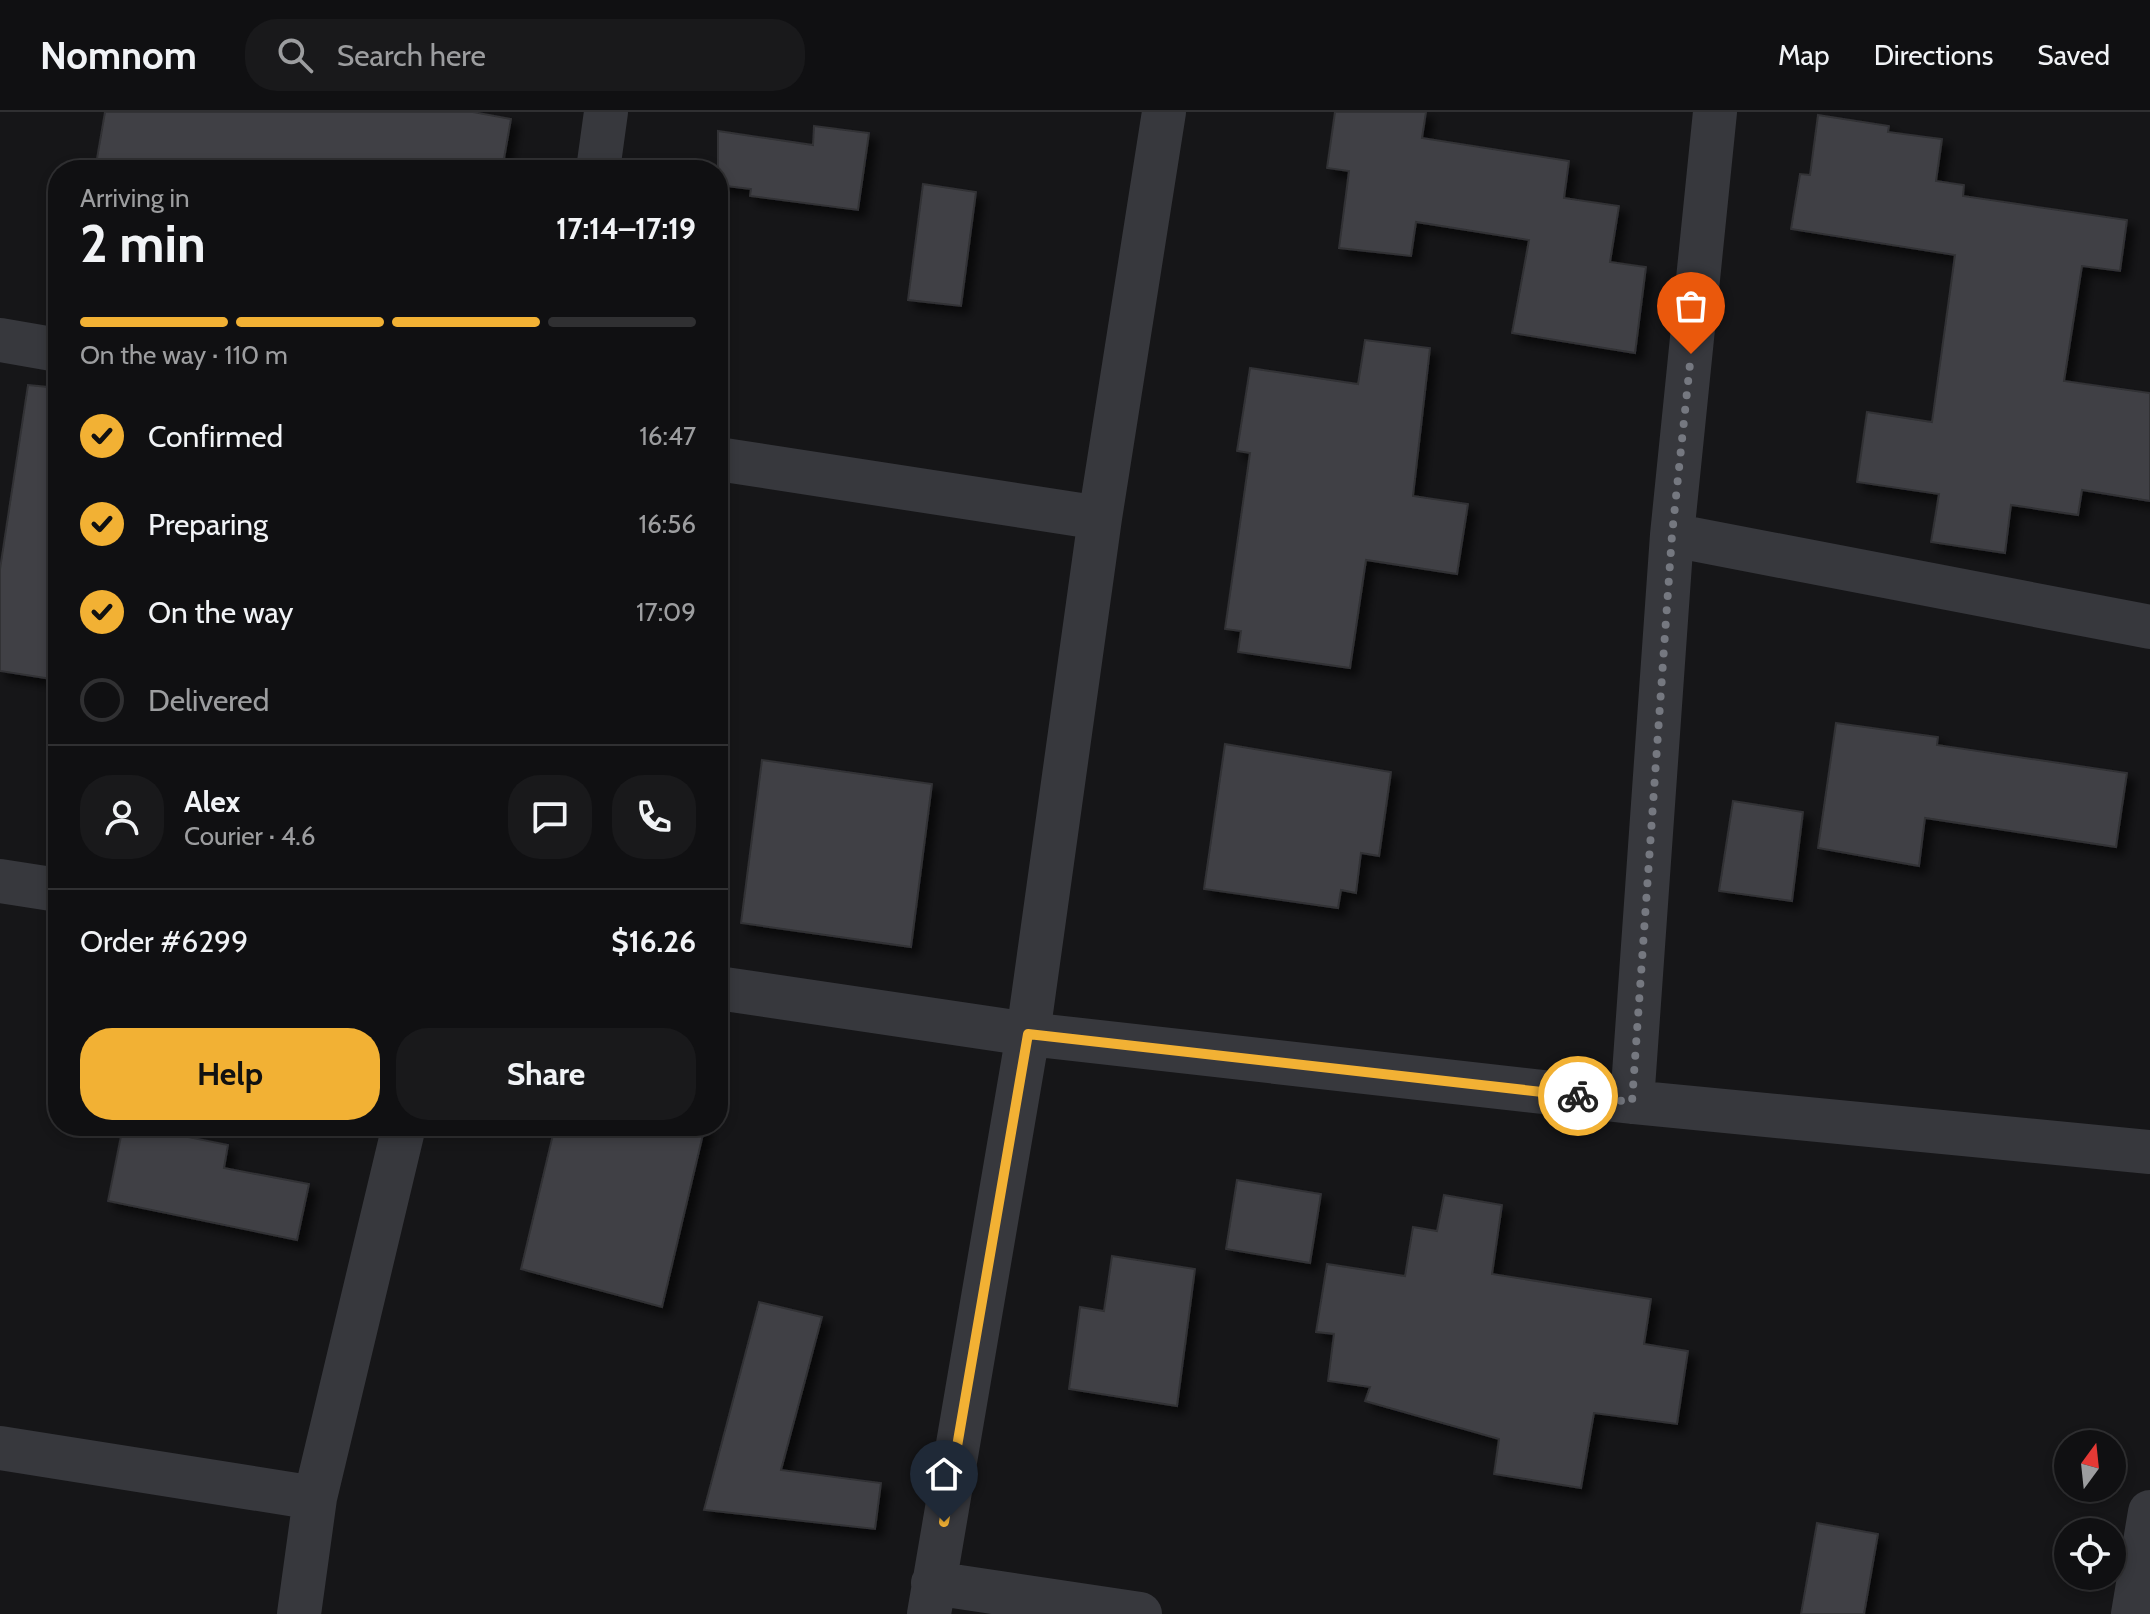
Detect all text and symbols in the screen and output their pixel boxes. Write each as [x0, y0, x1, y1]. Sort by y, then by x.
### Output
search box [245, 19, 805, 91]
text: Nomnom [40, 32, 197, 79]
icon: search [273, 33, 317, 77]
text: Search here [337, 37, 486, 74]
text: Map [1778, 38, 1830, 72]
text: Directions [1874, 38, 1993, 72]
text: Saved [2037, 38, 2110, 72]
text: Arriving in [80, 182, 190, 214]
text: 17:14–17:19 [556, 210, 696, 247]
text: 2 min [80, 212, 206, 275]
pin [1657, 272, 1725, 354]
icon: bag [1669, 284, 1713, 328]
text: On the way · 110 m [80, 339, 288, 371]
icon: check [80, 414, 124, 458]
text: Confirmed [148, 418, 283, 455]
text: 16:47 [639, 420, 696, 452]
icon: check [80, 502, 124, 546]
text: Preparing [148, 506, 268, 543]
text: 16:56 [639, 508, 696, 540]
icon: check [80, 590, 124, 634]
text: On the way [148, 594, 293, 631]
text: 17:09 [636, 596, 696, 628]
text: Delivered [148, 682, 269, 719]
button: person [80, 775, 164, 859]
button: chat [508, 775, 592, 859]
button: phone [612, 775, 696, 859]
text: Alex [184, 783, 240, 820]
text: Courier · 4.6 [184, 820, 316, 852]
text: Order #6299 [80, 923, 248, 960]
text: $16.26 [611, 923, 696, 960]
button: Help [80, 1028, 380, 1120]
button: Share [396, 1028, 696, 1120]
courier [1538, 1056, 1618, 1136]
icon: bike [1556, 1074, 1600, 1118]
north arrow [2054, 1430, 2126, 1502]
map controls [2054, 1430, 2126, 1590]
pin [910, 1440, 978, 1522]
icon: home [922, 1452, 966, 1496]
button: locate [2054, 1518, 2126, 1590]

